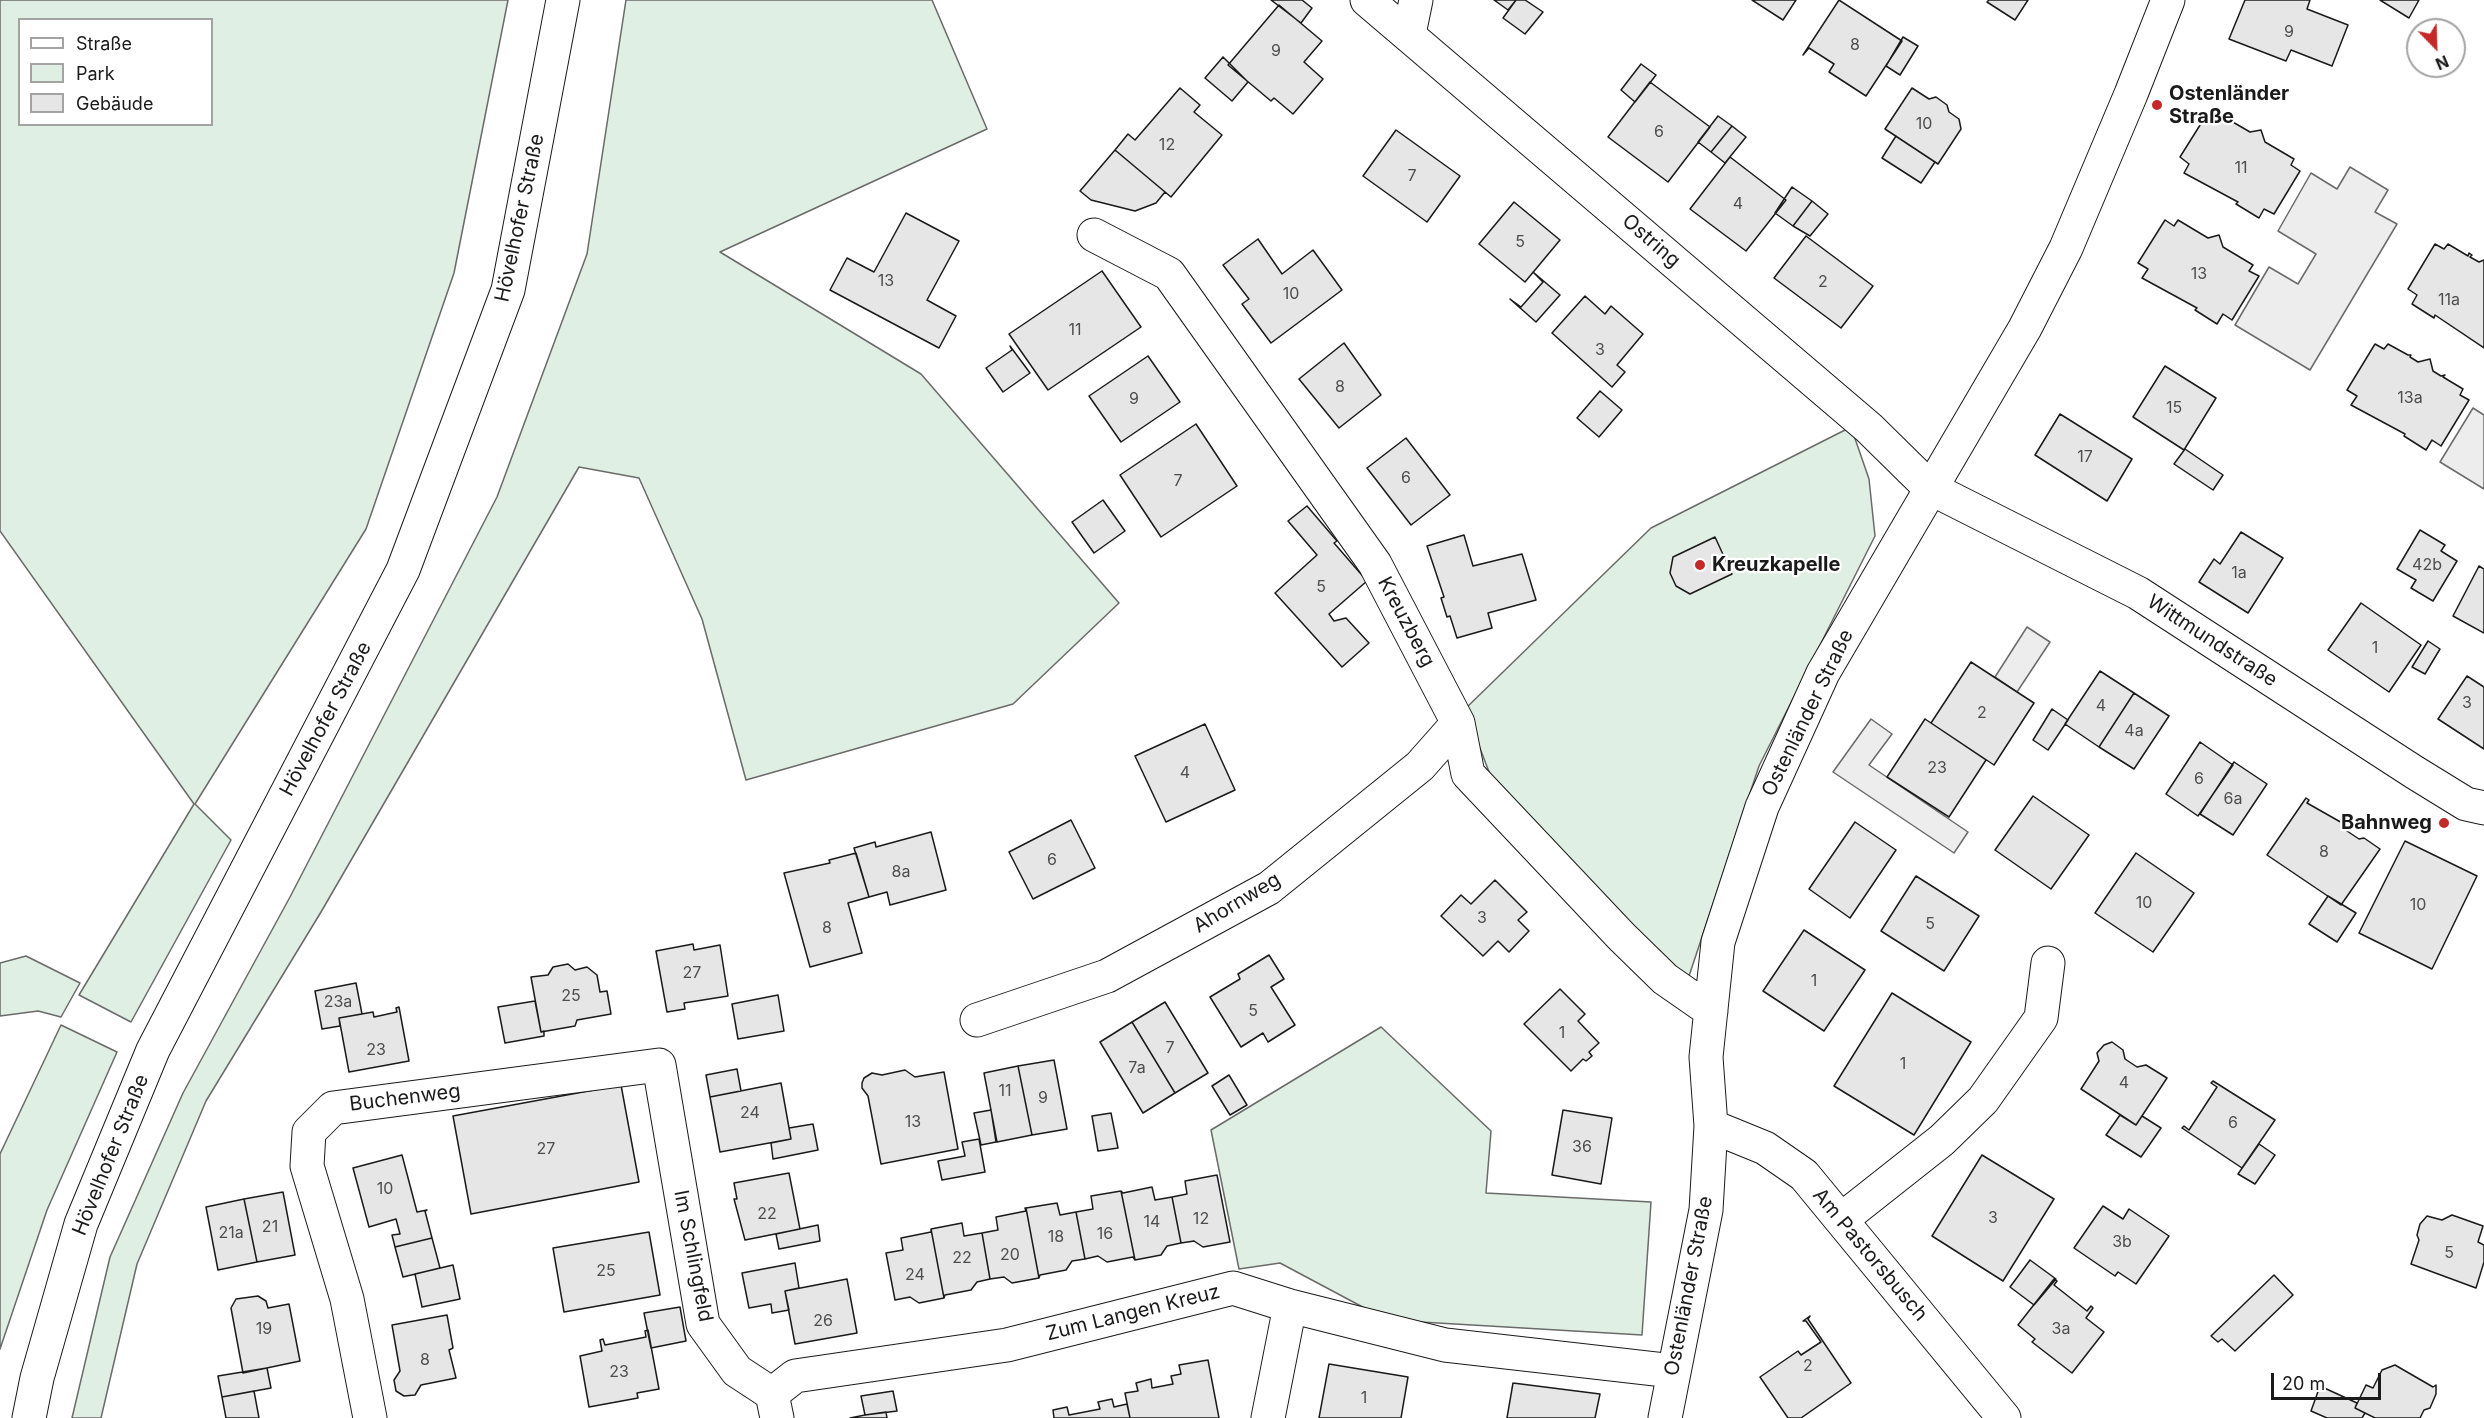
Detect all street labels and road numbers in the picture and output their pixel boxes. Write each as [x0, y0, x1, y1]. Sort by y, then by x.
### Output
street label: Hövelhofer Straße [490, 132, 550, 304]
street label: Ostring [1617, 209, 1685, 273]
street label: Kreuzberg [1372, 573, 1440, 671]
street label: Wittmundstraße [2142, 590, 2282, 692]
street label: Ostenländer Straße [1757, 626, 1859, 800]
street label: Hövelhofer Straße [275, 638, 377, 800]
street label: Ahornweg [1189, 868, 1285, 938]
street label: Hövelhofer Straße [68, 1071, 154, 1239]
street label: Buchenweg [348, 1079, 462, 1117]
street label: Am Pastorsbusch [1808, 1184, 1932, 1326]
street label: Im Schlingfeld [668, 1188, 718, 1324]
street label: Ostenländer Straße [1660, 1194, 1718, 1378]
street label: Zum Langen Kreuz [1044, 1280, 1222, 1346]

